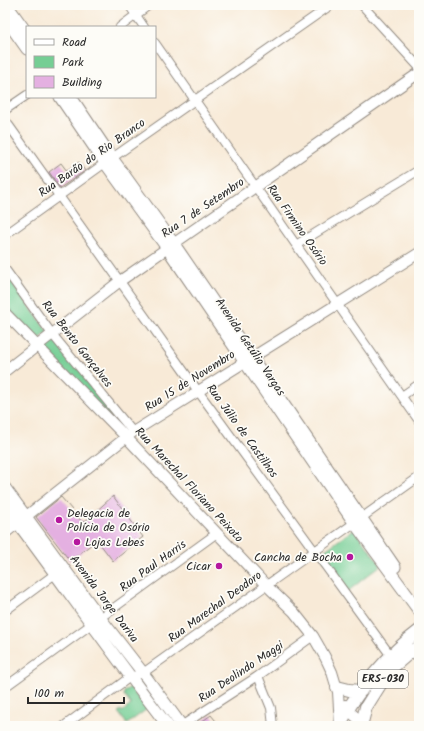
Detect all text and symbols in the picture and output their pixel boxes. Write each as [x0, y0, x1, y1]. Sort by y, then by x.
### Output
legend [26, 26, 156, 98]
text: Road [62, 33, 87, 52]
text: Park [62, 53, 84, 72]
text: Building [62, 73, 102, 92]
street label: Rua Barão do Rio Branco [34, 114, 150, 202]
street label: Rua 7 de Setembro [158, 173, 248, 243]
street label: Rua Firmino Osório [262, 180, 332, 270]
street label: Avenida Getúlio Vargas [210, 294, 290, 400]
street label: Rua Bento Gonçalves [37, 296, 117, 392]
street label: Rua 15 de Novembro [141, 345, 239, 417]
street label: Rua Júlio de Castilhos [201, 380, 283, 482]
street label: Rua Marechal Floriano Peixoto [130, 423, 248, 547]
place label: Delegacia de Polícia de Osório [67, 504, 150, 537]
marker: Delegacia de Polícia de Osório [54, 515, 64, 525]
place label: Lojas Lebes [85, 533, 144, 552]
street label: Rua Paul Harris [116, 535, 190, 597]
marker: Lojas Lebes [72, 537, 82, 547]
place label: Cancha de Bocha [254, 548, 342, 567]
street label: Avenida Jorge Dariva [65, 551, 143, 647]
marker: Cancha de Bocha [345, 552, 355, 562]
place label: Cicar [186, 557, 212, 576]
marker: Cicar [214, 561, 224, 571]
street label: Rua Marechal Deodoro [164, 566, 266, 648]
street label: Rua Deolindo Maggi [194, 636, 289, 708]
road number: ERS-030 [358, 670, 408, 688]
scale bar [28, 679, 124, 705]
text: 100 m [34, 684, 65, 703]

